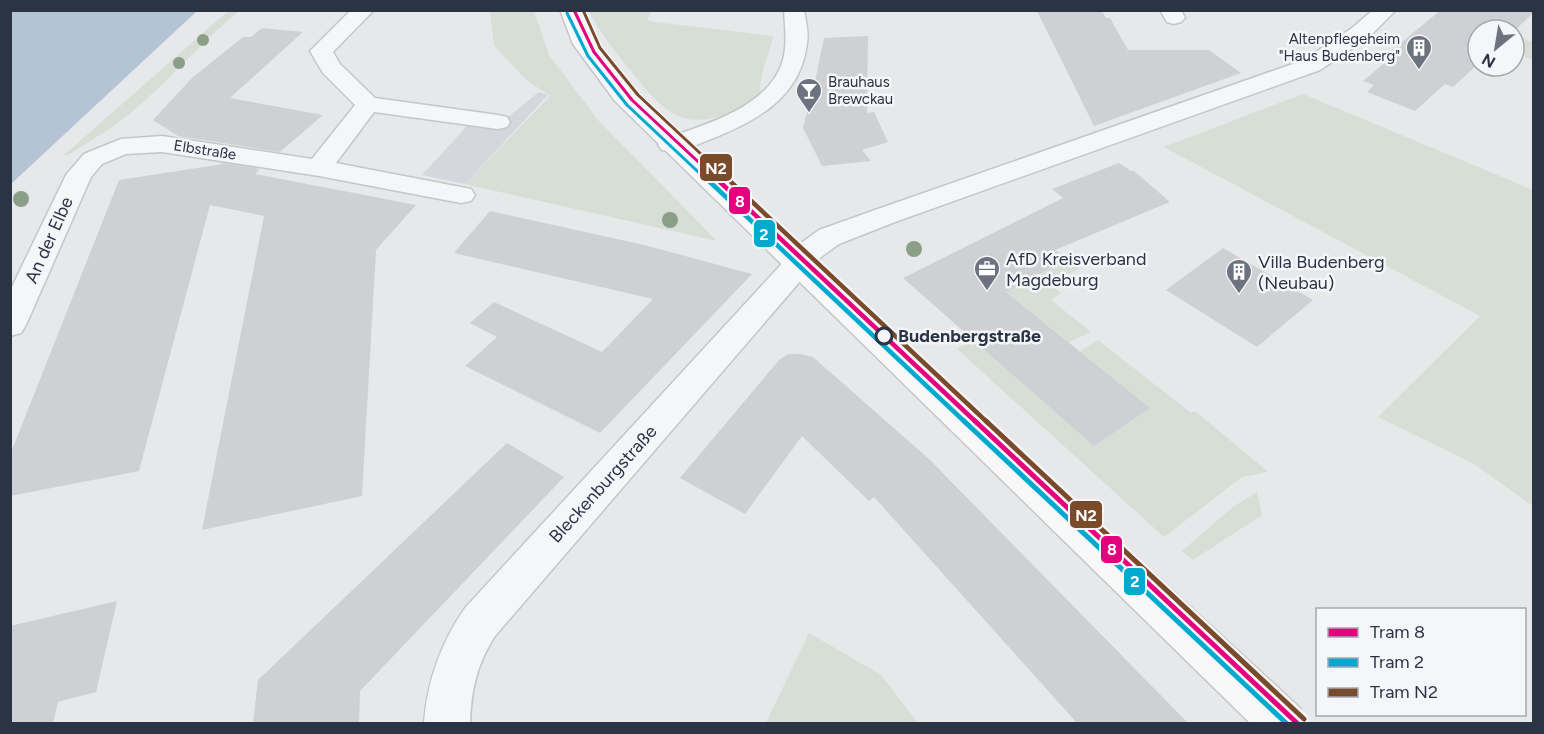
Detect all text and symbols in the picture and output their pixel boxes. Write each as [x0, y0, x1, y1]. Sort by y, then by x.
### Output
north arrow [1466, 18, 1526, 78]
place label: Altenpflegeheim "Haus Budenberg" [1279, 30, 1400, 65]
building icon: Altenpflegeheim "Haus Budenberg" [1404, 33, 1434, 71]
text: N [1479, 49, 1499, 72]
place label: Brauhaus Brewckau [828, 73, 893, 108]
bar icon: Brauhaus Brewckau [794, 76, 824, 114]
street label: Elbstraße [172, 136, 238, 164]
line badge: N2 [699, 153, 733, 182]
text: N2 [705, 159, 727, 178]
line badge: 8 [728, 186, 751, 215]
text: 8 [735, 192, 745, 211]
street label: An der Elbe [20, 193, 78, 287]
line badge: 2 [753, 219, 776, 248]
text: 2 [759, 225, 769, 244]
place label: AfD Kreisverband Magdeburg [1006, 248, 1146, 291]
place label: Villa Budenberg (Neubau) [1258, 251, 1385, 294]
office icon: AfD Kreisverband Magdeburg [972, 254, 1002, 292]
building icon: Villa Budenberg (Neubau) [1224, 257, 1254, 295]
place label: Budenbergstraße [898, 325, 1041, 347]
marker: Budenbergstraße [875, 327, 893, 345]
street label: Bleckenburgstraße [544, 421, 662, 547]
line badge: N2 [1069, 500, 1103, 529]
text: N2 [1075, 506, 1097, 525]
line badge: 8 [1100, 535, 1123, 564]
text: 8 [1107, 540, 1117, 559]
line badge: 2 [1123, 567, 1146, 596]
text: 2 [1130, 572, 1140, 591]
legend [1316, 608, 1526, 716]
text: Tram 8 [1370, 621, 1425, 643]
text: Tram 2 [1370, 651, 1424, 673]
text: Tram N2 [1370, 681, 1438, 703]

